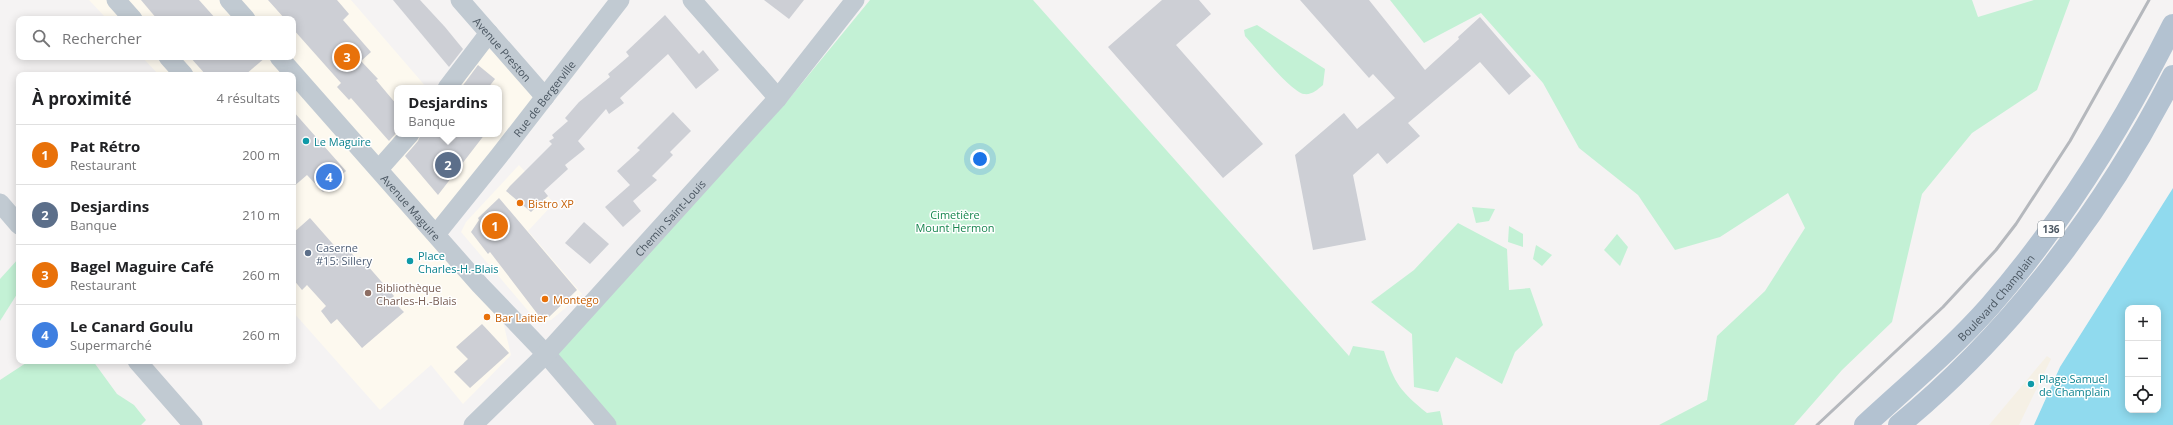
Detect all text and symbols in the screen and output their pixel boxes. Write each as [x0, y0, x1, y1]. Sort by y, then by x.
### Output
street label: Avenue Preston [470, 13, 535, 84]
search box [16, 16, 296, 60]
icon: search [30, 27, 52, 49]
text: Rechercher [62, 28, 142, 48]
pin: 3 [334, 42, 360, 72]
street label: Rue de Bergerville [509, 57, 578, 139]
popup [394, 85, 502, 137]
text: À proximité [32, 87, 131, 110]
text: 4 résultats [216, 89, 280, 107]
text: Desjardins [408, 92, 488, 112]
text: Banque [408, 112, 455, 130]
place label: Le Maguire [314, 134, 371, 149]
text: Pat Rétro [70, 136, 140, 156]
marker: Le Maguire [301, 136, 311, 146]
text: 1 [41, 146, 49, 164]
text: 200 m [242, 146, 280, 164]
your location [970, 149, 990, 169]
pin: 2 [435, 150, 461, 180]
text: Restaurant [70, 156, 137, 174]
pin: 4 [316, 162, 342, 192]
street label: Avenue Maguire [378, 171, 444, 243]
street label: Chemin Saint-Louis [631, 176, 708, 259]
text: Desjardins [70, 196, 149, 216]
place label: Bistro XP [528, 196, 574, 211]
marker: Bistro XP [515, 198, 525, 208]
text: 2 [41, 206, 49, 224]
text: 210 m [242, 206, 280, 224]
park label: Cimetière Mount Hermon [915, 207, 995, 235]
pin: 1 [482, 211, 508, 241]
text: Banque [70, 216, 117, 234]
road number: 136 [2038, 221, 2064, 237]
place label: Caserne #15: Sillery [316, 240, 372, 268]
marker: Caserne #15: Sillery [303, 248, 313, 258]
place label: Place Charles-H.-Blais [418, 248, 499, 276]
street label: Boulevard Champlain [1954, 251, 2037, 344]
text: Bagel Maguire Café [70, 256, 214, 276]
marker: Place Charles-H.-Blais [405, 256, 415, 266]
text: 3 [41, 266, 49, 284]
text: 260 m [242, 266, 280, 284]
text: Restaurant [70, 276, 137, 294]
place label: Bibliothèque Charles-H.-Blais [376, 280, 457, 308]
marker: Bibliothèque Charles-H.-Blais [363, 288, 373, 298]
place label: Montego [553, 292, 599, 307]
marker: Montego [540, 294, 550, 304]
map controls [2125, 305, 2161, 413]
button: + [2125, 305, 2161, 341]
place label: Bar Laitier [495, 310, 548, 325]
marker: Bar Laitier [482, 312, 492, 322]
text: Le Canard Goulu [70, 316, 193, 336]
text: 4 [41, 326, 49, 344]
text: 260 m [242, 326, 280, 344]
text: Supermarché [70, 336, 152, 354]
button: − [2125, 341, 2161, 377]
place label: Plage Samuel de Champlain [2039, 371, 2110, 399]
button: locate [2125, 377, 2161, 413]
marker: Plage Samuel de Champlain [2026, 379, 2036, 389]

